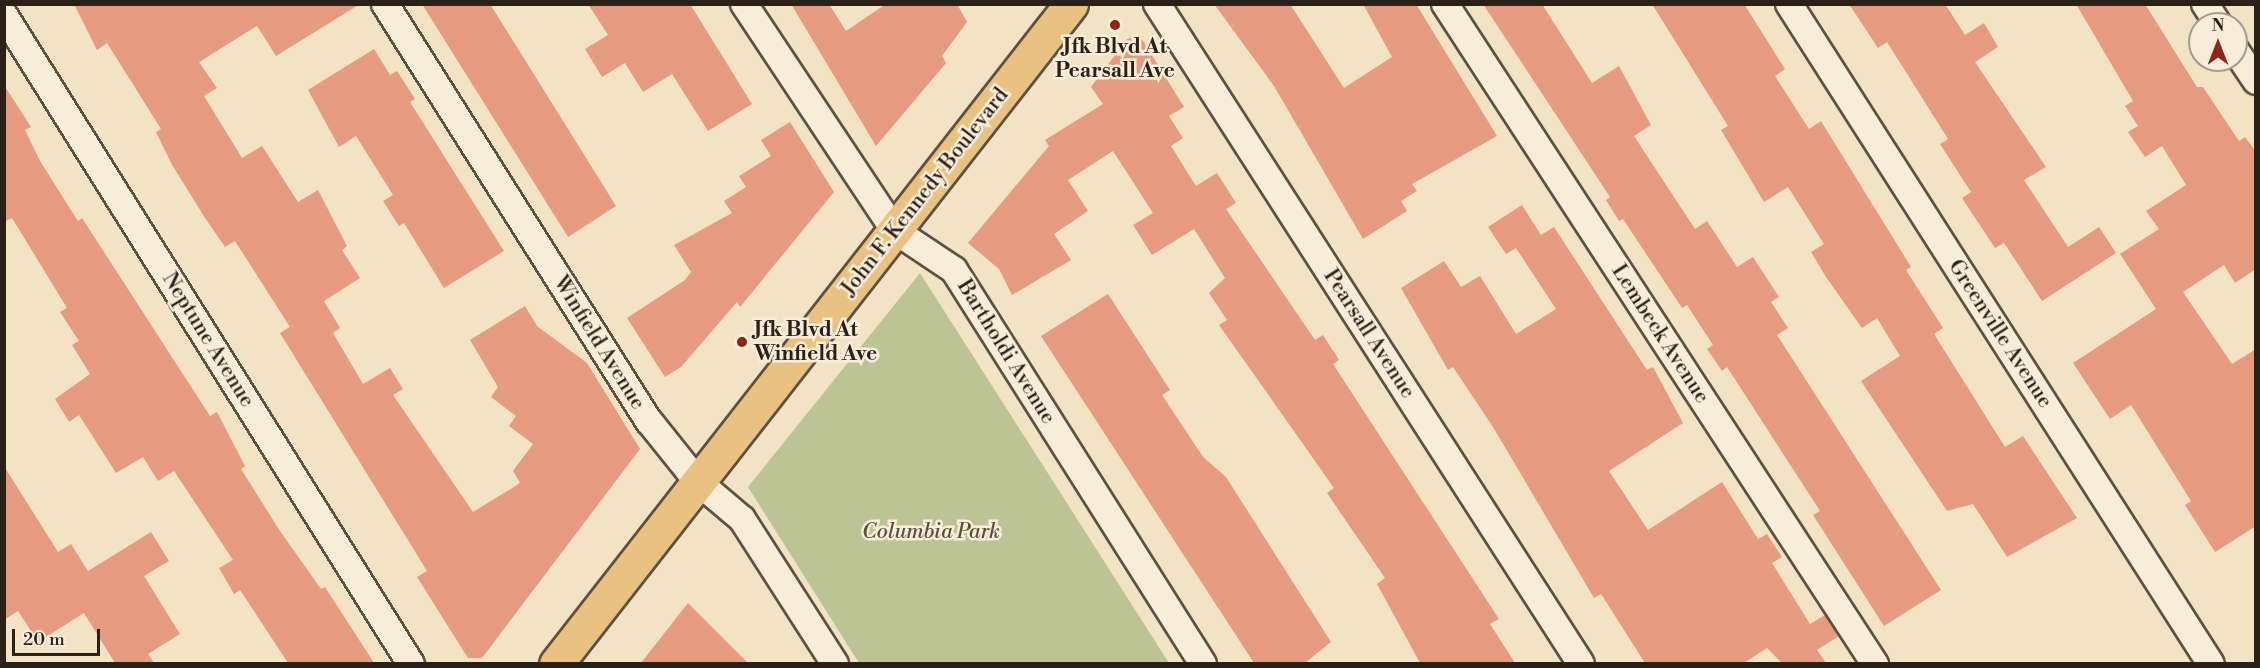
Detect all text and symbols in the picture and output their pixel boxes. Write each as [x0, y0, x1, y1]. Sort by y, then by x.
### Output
north arrow [2188, 12, 2248, 72]
text: N [2212, 16, 2224, 36]
marker: Jfk Blvd At Pearsall Ave [1108, 18, 1122, 32]
place label: Jfk Blvd At Pearsall Ave [1055, 34, 1175, 84]
street label: John F. Kennedy Boulevard [836, 83, 1014, 301]
street label: Greenville Avenue [1943, 255, 2057, 413]
street label: Lembeck Avenue [1606, 260, 1714, 408]
street label: Pearsall Avenue [1318, 265, 1420, 403]
street label: Neptune Avenue [156, 268, 260, 412]
street label: Winfield Avenue [548, 271, 650, 415]
street label: Bartholdi Avenue [951, 275, 1061, 429]
place label: Jfk Blvd At Winfield Ave [754, 317, 877, 367]
marker: Jfk Blvd At Winfield Ave [735, 335, 749, 349]
park label: Columbia Park [862, 519, 1000, 545]
scale bar [15, 617, 104, 655]
text: 20 m [23, 628, 65, 651]

